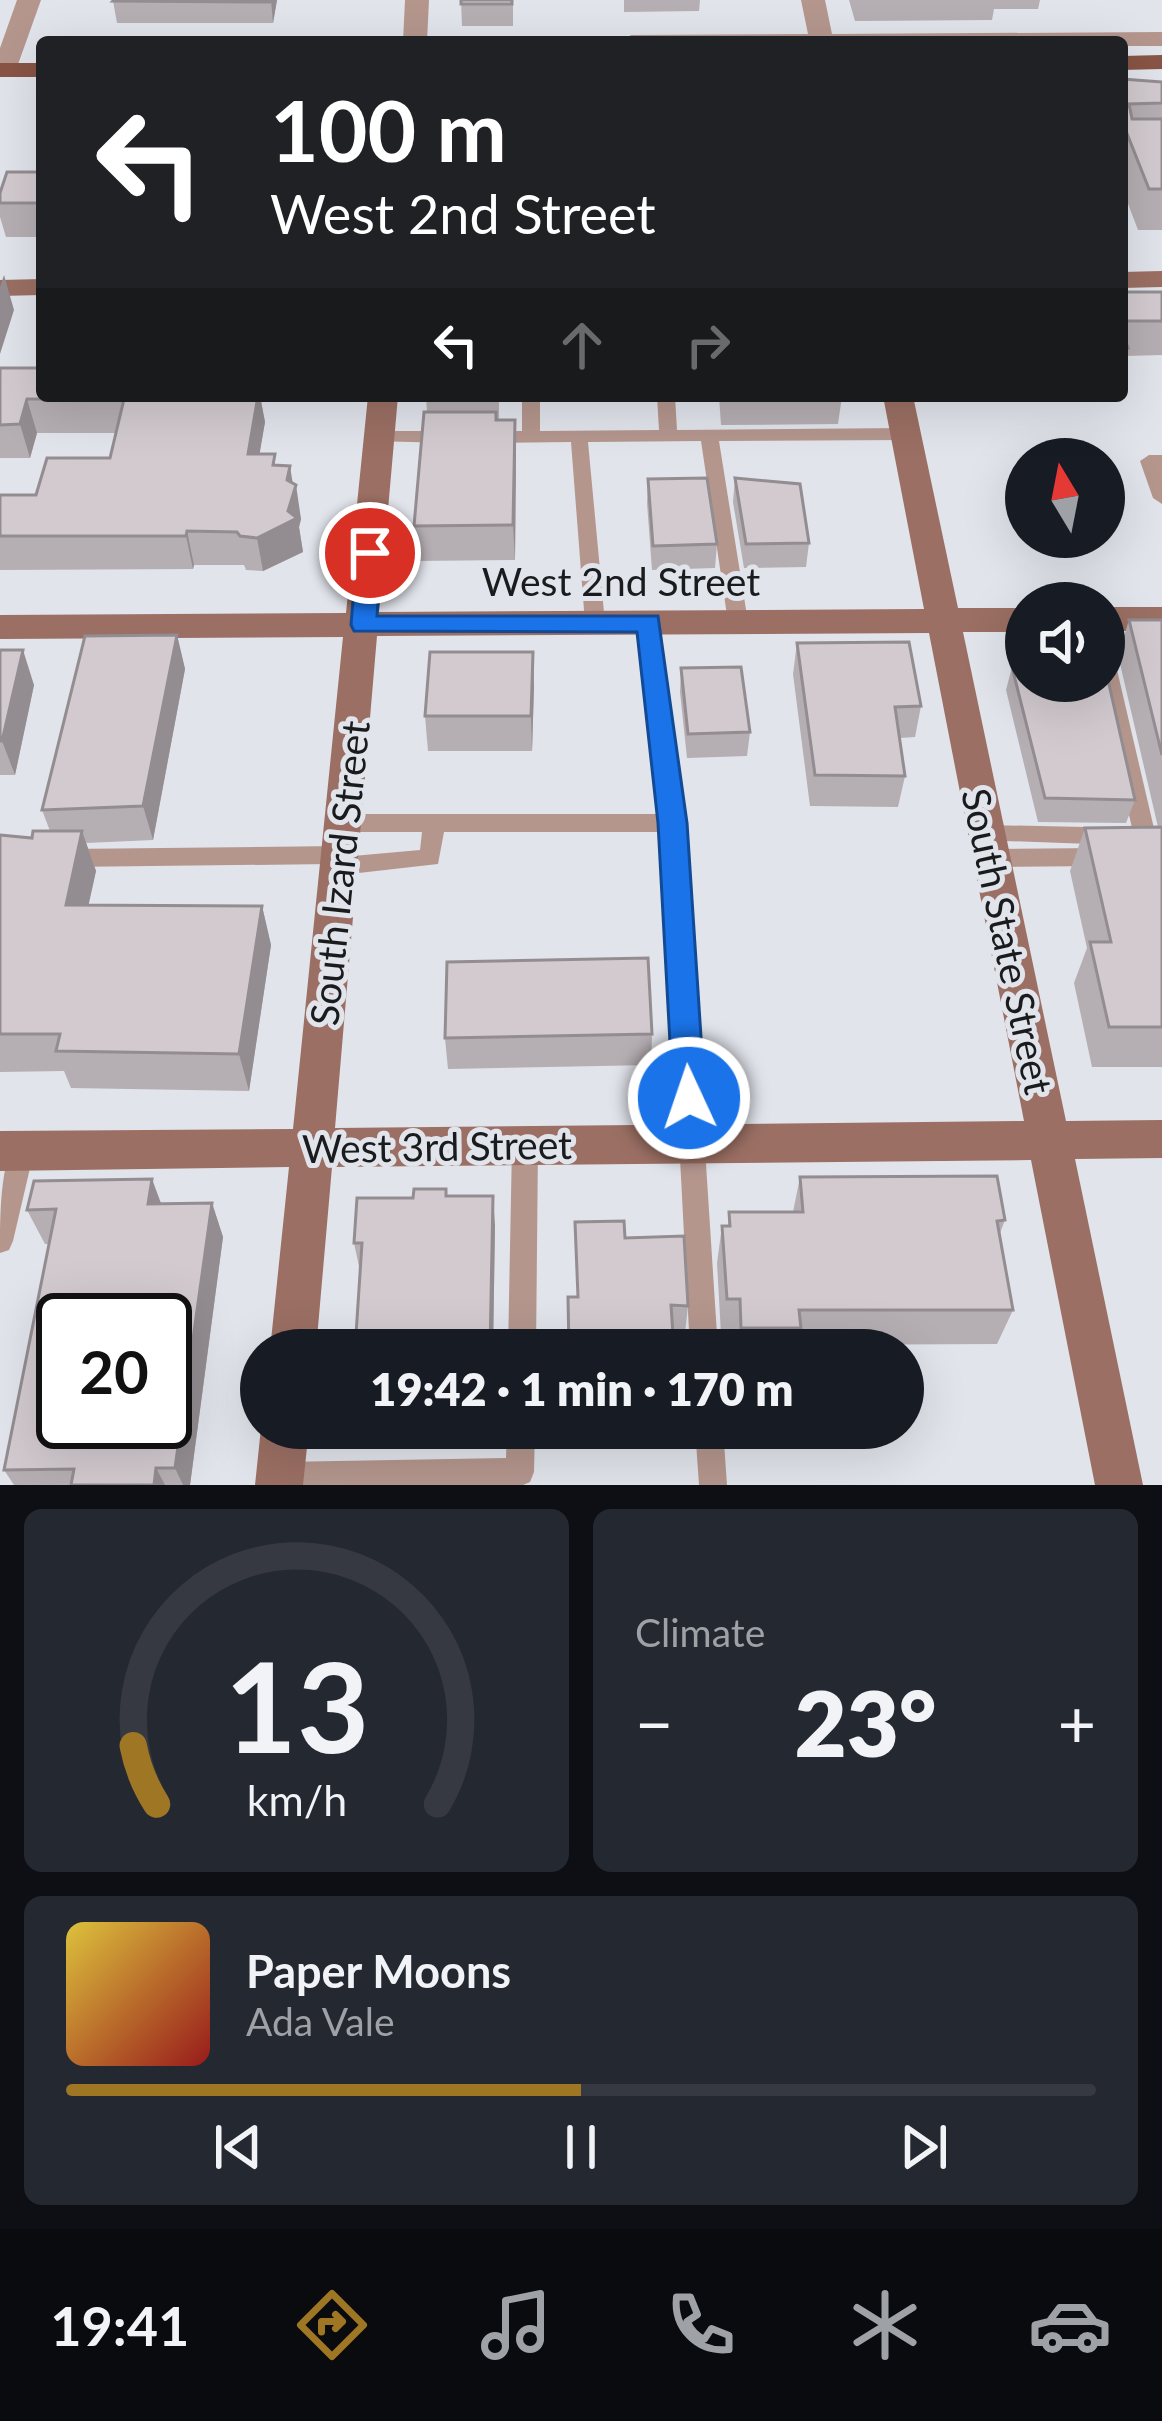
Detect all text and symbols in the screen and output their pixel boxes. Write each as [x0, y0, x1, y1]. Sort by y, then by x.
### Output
text: 100 m [270, 79, 507, 180]
icon: left [72, 84, 228, 240]
text: West 2nd Street [270, 181, 656, 246]
icon: left [423, 312, 489, 378]
icon: ahead [549, 312, 615, 378]
icon: right [675, 312, 741, 378]
north arrow [1005, 438, 1125, 558]
map controls [1005, 438, 1125, 702]
pin [319, 502, 421, 604]
icon: arrive [337, 520, 403, 586]
street label: West 2nd Street [482, 558, 760, 604]
button: sound [1005, 582, 1125, 702]
street label: South Izard Street [300, 718, 378, 1028]
street label: South State Street [953, 784, 1063, 1098]
position arrow [626, 1035, 752, 1161]
street label: West 3rd Street [302, 1121, 572, 1171]
speed limit sign: 20 [36, 1293, 192, 1449]
text: 19:42 · 1 min · 170 m [370, 1362, 794, 1416]
text: Climate [635, 1609, 765, 1655]
text: 13 [224, 1630, 369, 1780]
text: 23° [795, 1668, 936, 1776]
text: − [635, 1683, 673, 1762]
text: + [1058, 1683, 1096, 1762]
text: km/h [246, 1773, 347, 1824]
text: Paper Moons [246, 1944, 511, 1998]
text: Ada Vale [246, 1998, 395, 2044]
icon: previous [205, 2114, 271, 2180]
icon: pause [548, 2114, 614, 2180]
icon: next [891, 2114, 957, 2180]
icon: directions [290, 2283, 374, 2367]
icon: music [474, 2283, 558, 2367]
icon: phone [659, 2283, 743, 2367]
icon: climate [843, 2283, 927, 2367]
icon: car [1028, 2283, 1112, 2367]
text: 19:41 [50, 2293, 189, 2358]

